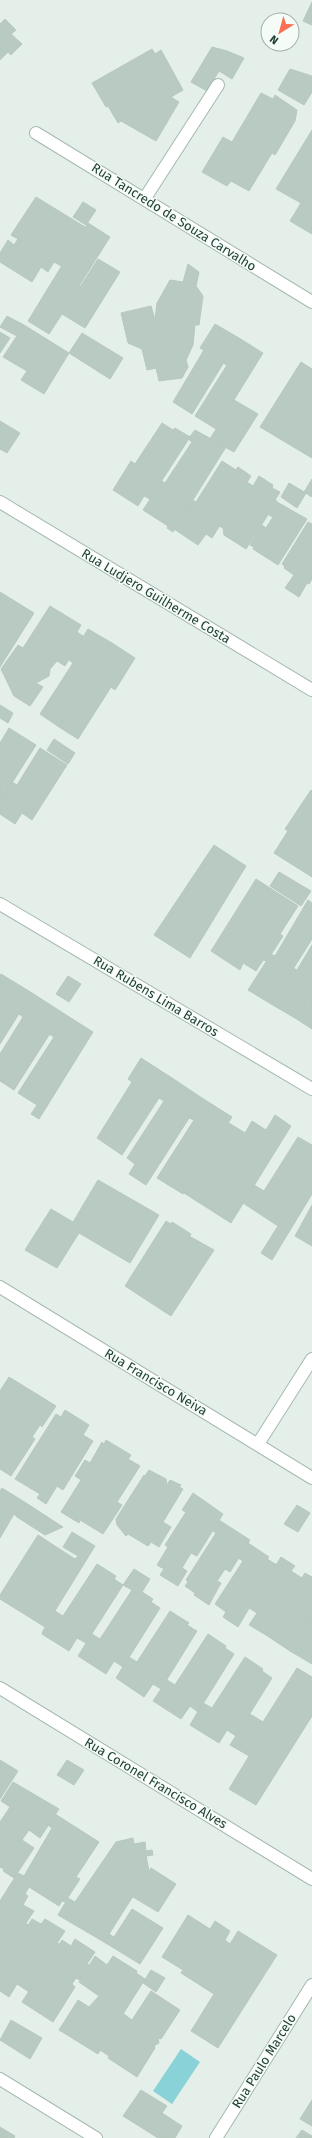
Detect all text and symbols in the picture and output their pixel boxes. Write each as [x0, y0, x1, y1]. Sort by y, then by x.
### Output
north arrow [260, 12, 300, 52]
text: N [267, 32, 281, 47]
street label: Rua Tancredo de Souza Carvalho [89, 160, 259, 274]
street label: Rua Ludjero Guilherme Costa [79, 546, 233, 646]
street label: Rua Rubens Lima Barros [91, 953, 221, 1039]
street label: Rua Francisco Neiva [102, 1345, 210, 1419]
street label: Rua Coronel Francisco Alves [82, 1734, 230, 1832]
street label: Rua Paulo Marcelo [229, 2011, 299, 2111]

